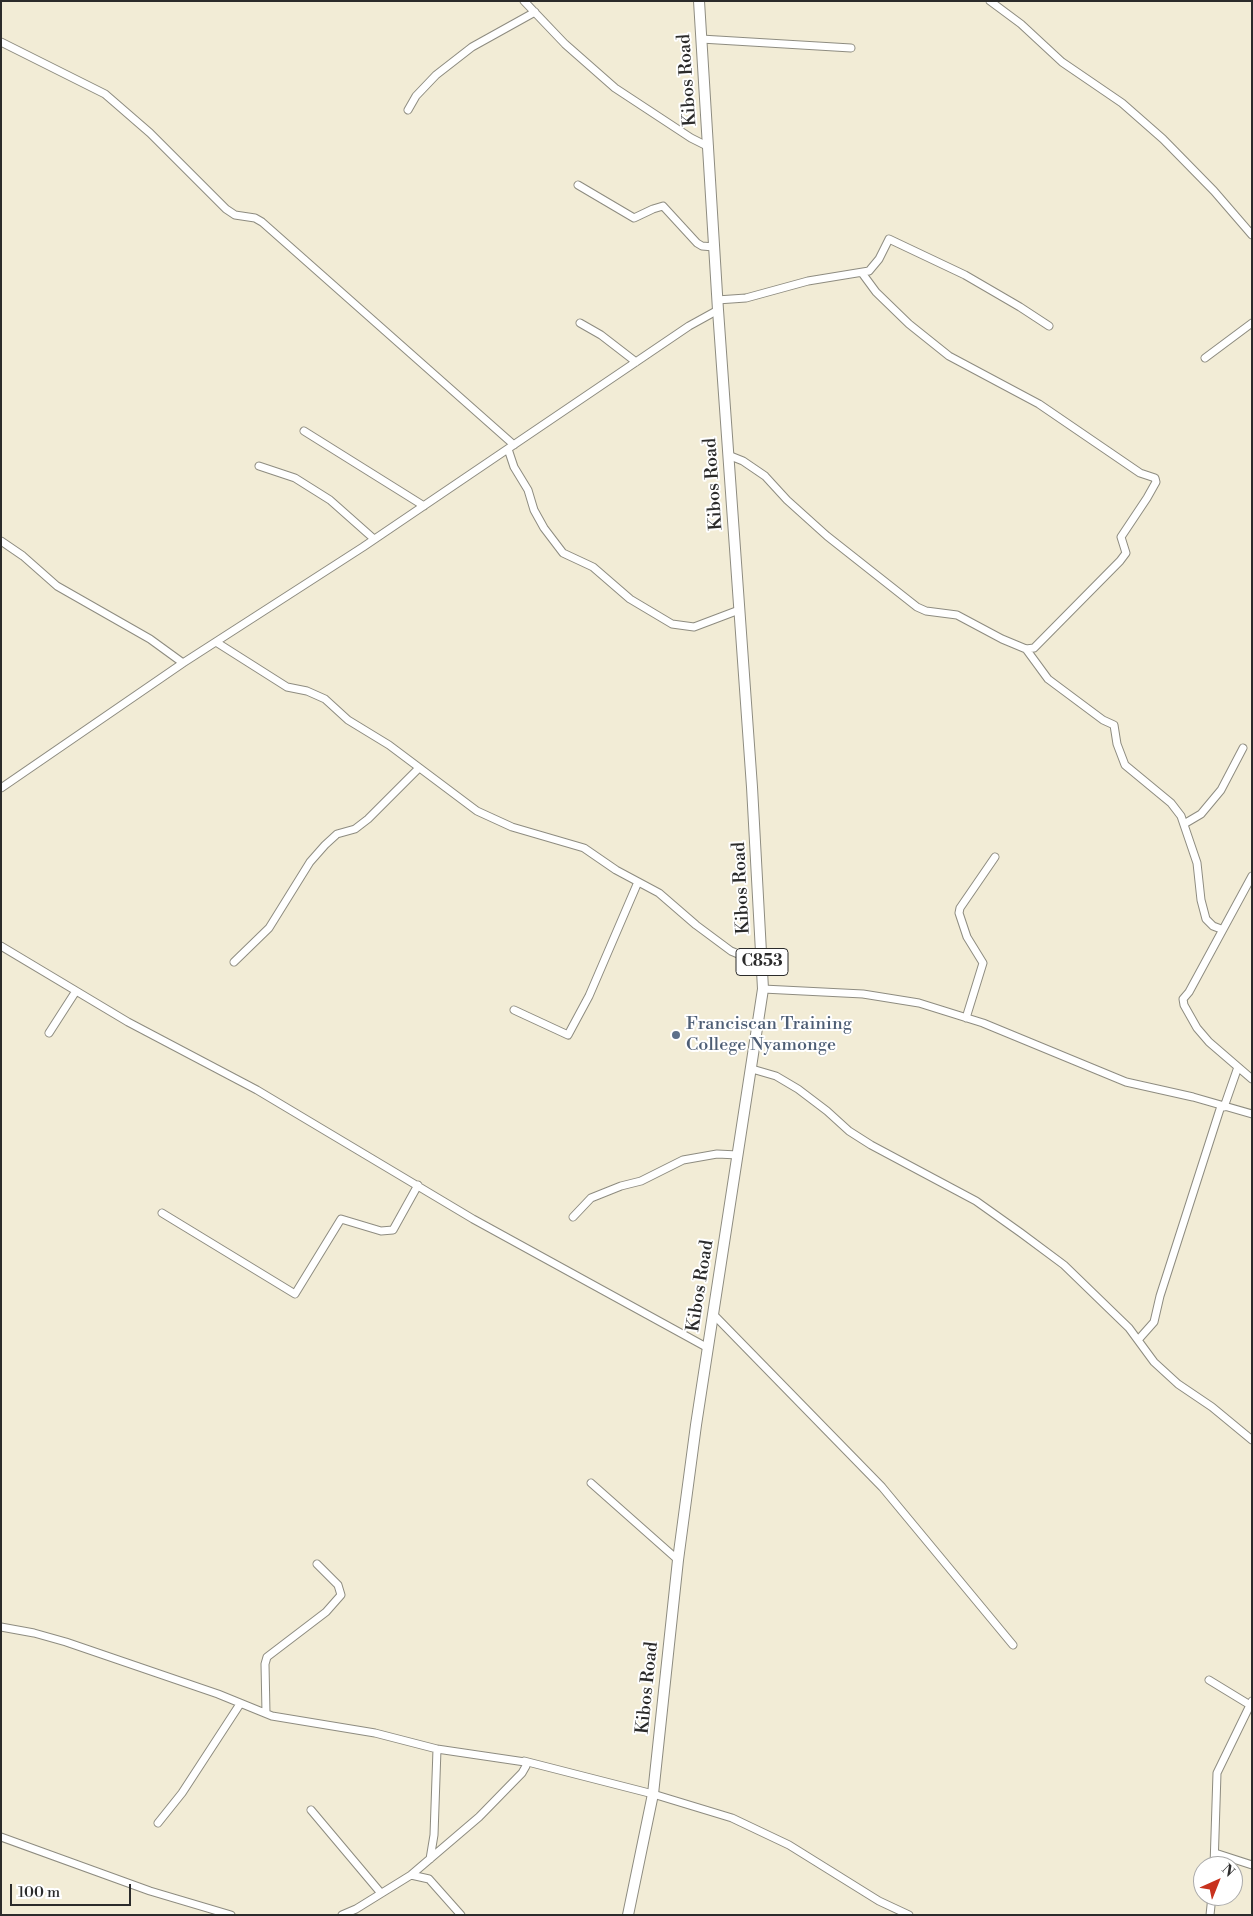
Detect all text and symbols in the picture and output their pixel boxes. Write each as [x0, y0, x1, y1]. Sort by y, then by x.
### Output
street label: Kibos Road [674, 33, 702, 127]
street label: Kibos Road [700, 437, 728, 531]
street label: Kibos Road [729, 841, 755, 935]
road number: C853 [736, 949, 788, 976]
place label: Franciscan Training College Nyamonge [686, 1014, 852, 1056]
marker: Franciscan Training College Nyamonge [670, 1029, 682, 1041]
street label: Kibos Road [683, 1238, 719, 1334]
street label: Kibos Road [632, 1641, 664, 1735]
north arrow [1193, 1856, 1243, 1906]
text: N [1217, 1861, 1238, 1881]
scale bar [12, 1874, 134, 1906]
text: 100 m [18, 1883, 60, 1902]

